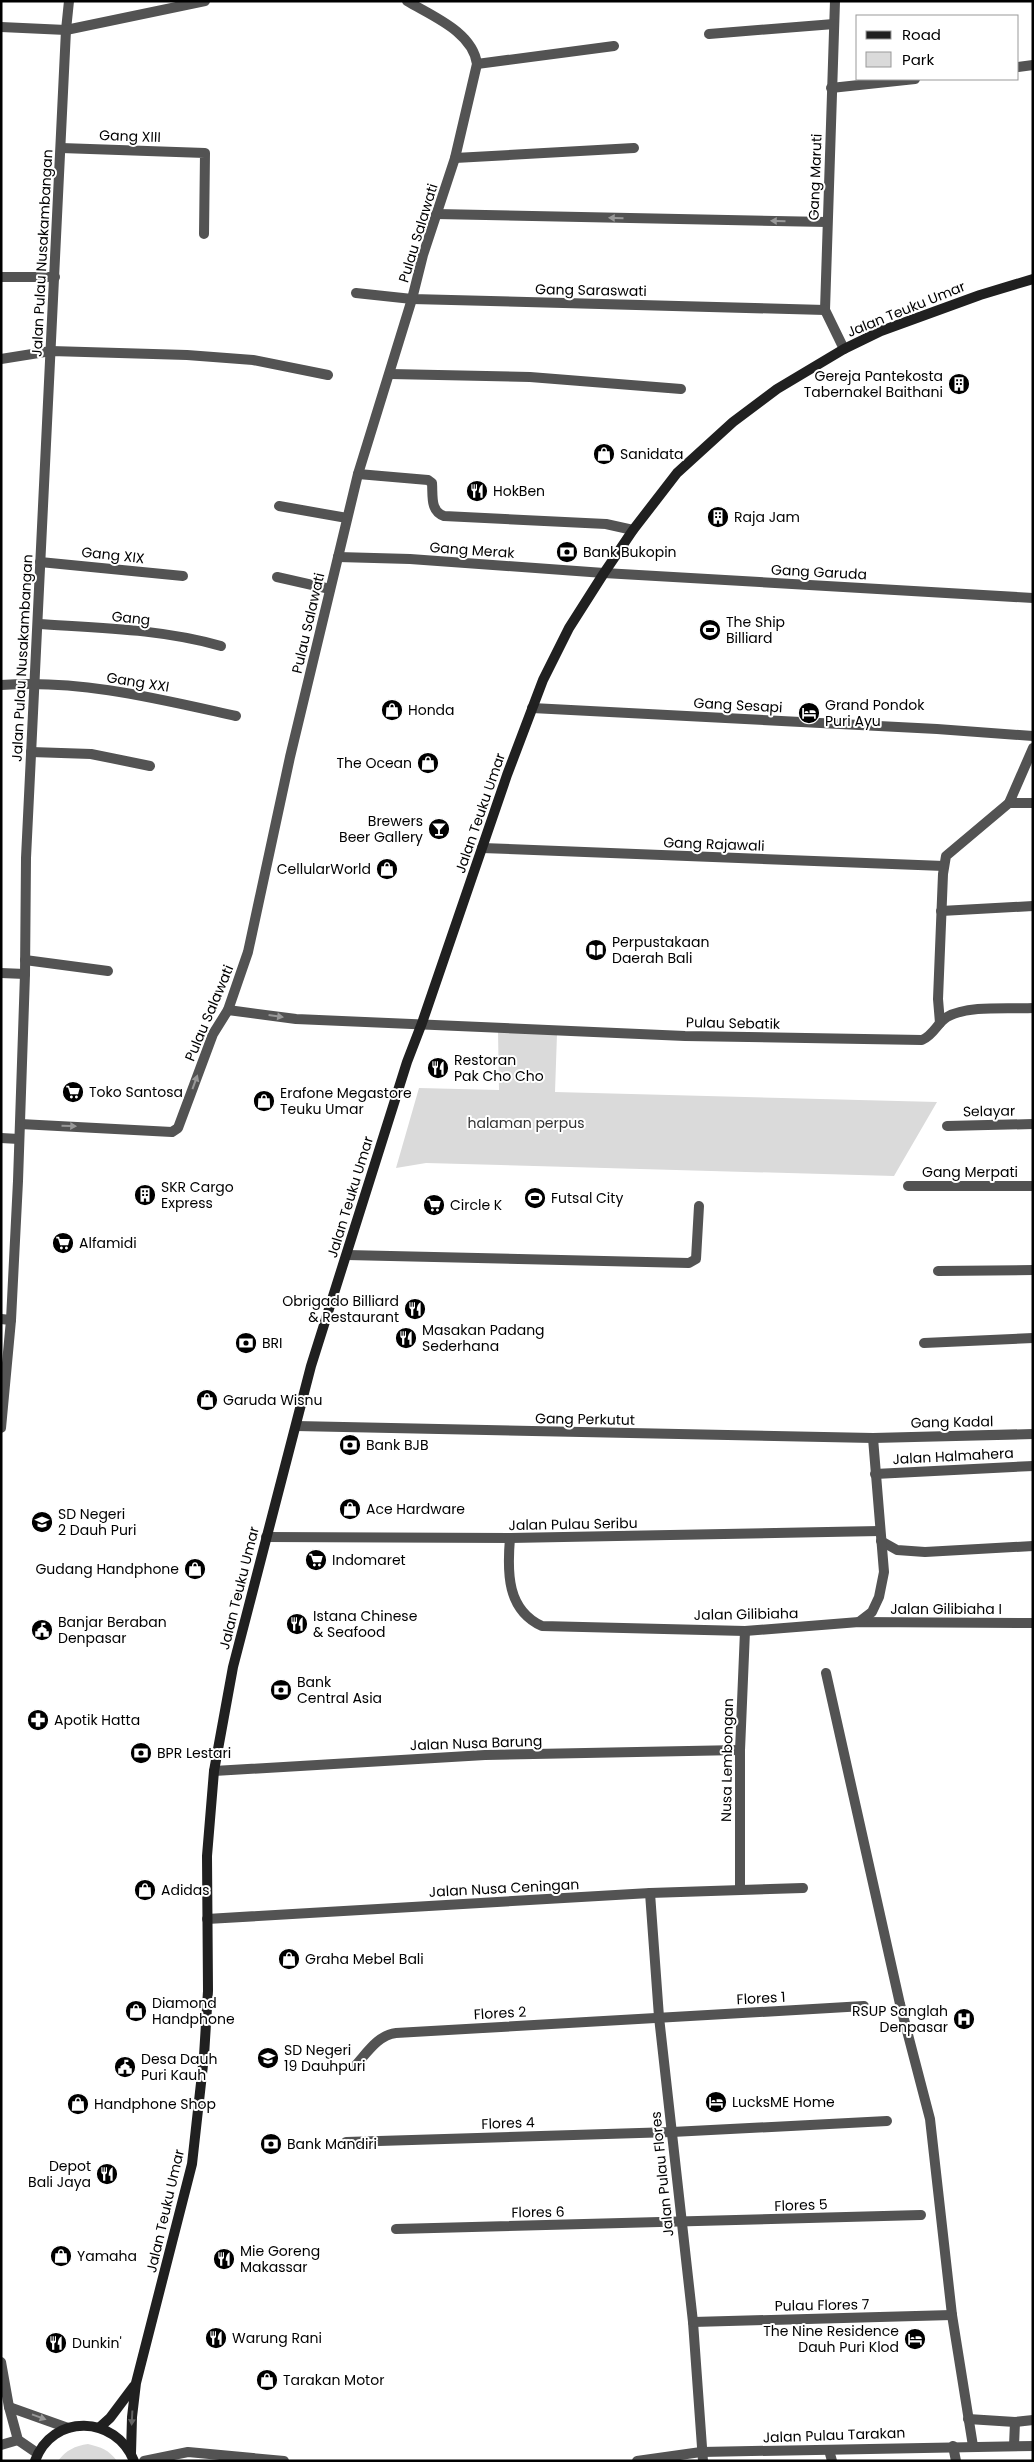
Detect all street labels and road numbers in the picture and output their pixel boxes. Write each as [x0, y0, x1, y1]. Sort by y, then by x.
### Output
street label: Gang XIII [99, 125, 161, 147]
street label: Gang Maruti [803, 133, 827, 221]
street label: Jalan Pulau Nusakambangan [27, 149, 57, 357]
street label: Pulau Salawati [393, 181, 443, 285]
street label: Jalan Teuku Umar [844, 276, 968, 342]
street label: Gang Saraswati [535, 279, 647, 301]
street label: Gang Merak [429, 537, 516, 563]
street label: Gang XIX [80, 542, 146, 568]
street label: Jalan Pulau Nusakambangan [7, 554, 37, 762]
street label: Gang Garuda [771, 560, 867, 584]
street label: Pulau Salawati [287, 571, 329, 675]
street label: Gang [111, 606, 151, 630]
street label: Gang XXI [105, 667, 171, 697]
street label: Gang Sesapi [693, 693, 783, 717]
street label: Jalan Teuku Umar [450, 750, 510, 876]
street label: Gang Rajawali [663, 832, 765, 856]
street label: Pulau Salawati [180, 962, 238, 1064]
street label: Pulau Sebatik [686, 1012, 781, 1034]
street label: Selayar [963, 1101, 1015, 1121]
street label: Jalan Teuku Umar [322, 1134, 378, 1260]
street label: Gang Merpati [922, 1162, 1018, 1182]
street label: Gang Perkutut [535, 1408, 635, 1430]
street label: Gang Kadal [910, 1411, 994, 1433]
street label: Jalan Halmahera [892, 1443, 1014, 1469]
street label: Jalan Pulau Seribu [508, 1513, 638, 1535]
street label: Jalan Teuku Umar [214, 1524, 264, 1652]
street label: Jalan Gilibiaha I [890, 1599, 1002, 1619]
street label: Jalan Gilibiaha [694, 1603, 798, 1625]
street label: Nusa Lembongan [716, 1698, 738, 1822]
street label: Jalan Nusa Barung [409, 1731, 543, 1755]
street label: Jalan Nusa Ceningan [428, 1874, 580, 1902]
street label: Flores 1 [736, 1987, 786, 2009]
street label: Flores 2 [473, 2002, 527, 2024]
street label: Jalan Pulau Flores [645, 2110, 679, 2238]
street label: Flores 4 [481, 2112, 535, 2134]
street label: Jalan Teuku Umar [141, 2147, 189, 2275]
street label: Flores 5 [774, 2194, 828, 2216]
street label: Flores 6 [511, 2202, 565, 2222]
street label: Pulau Flores 7 [774, 2294, 870, 2316]
street label: Jalan Pulau Tarakan [762, 2423, 906, 2447]

